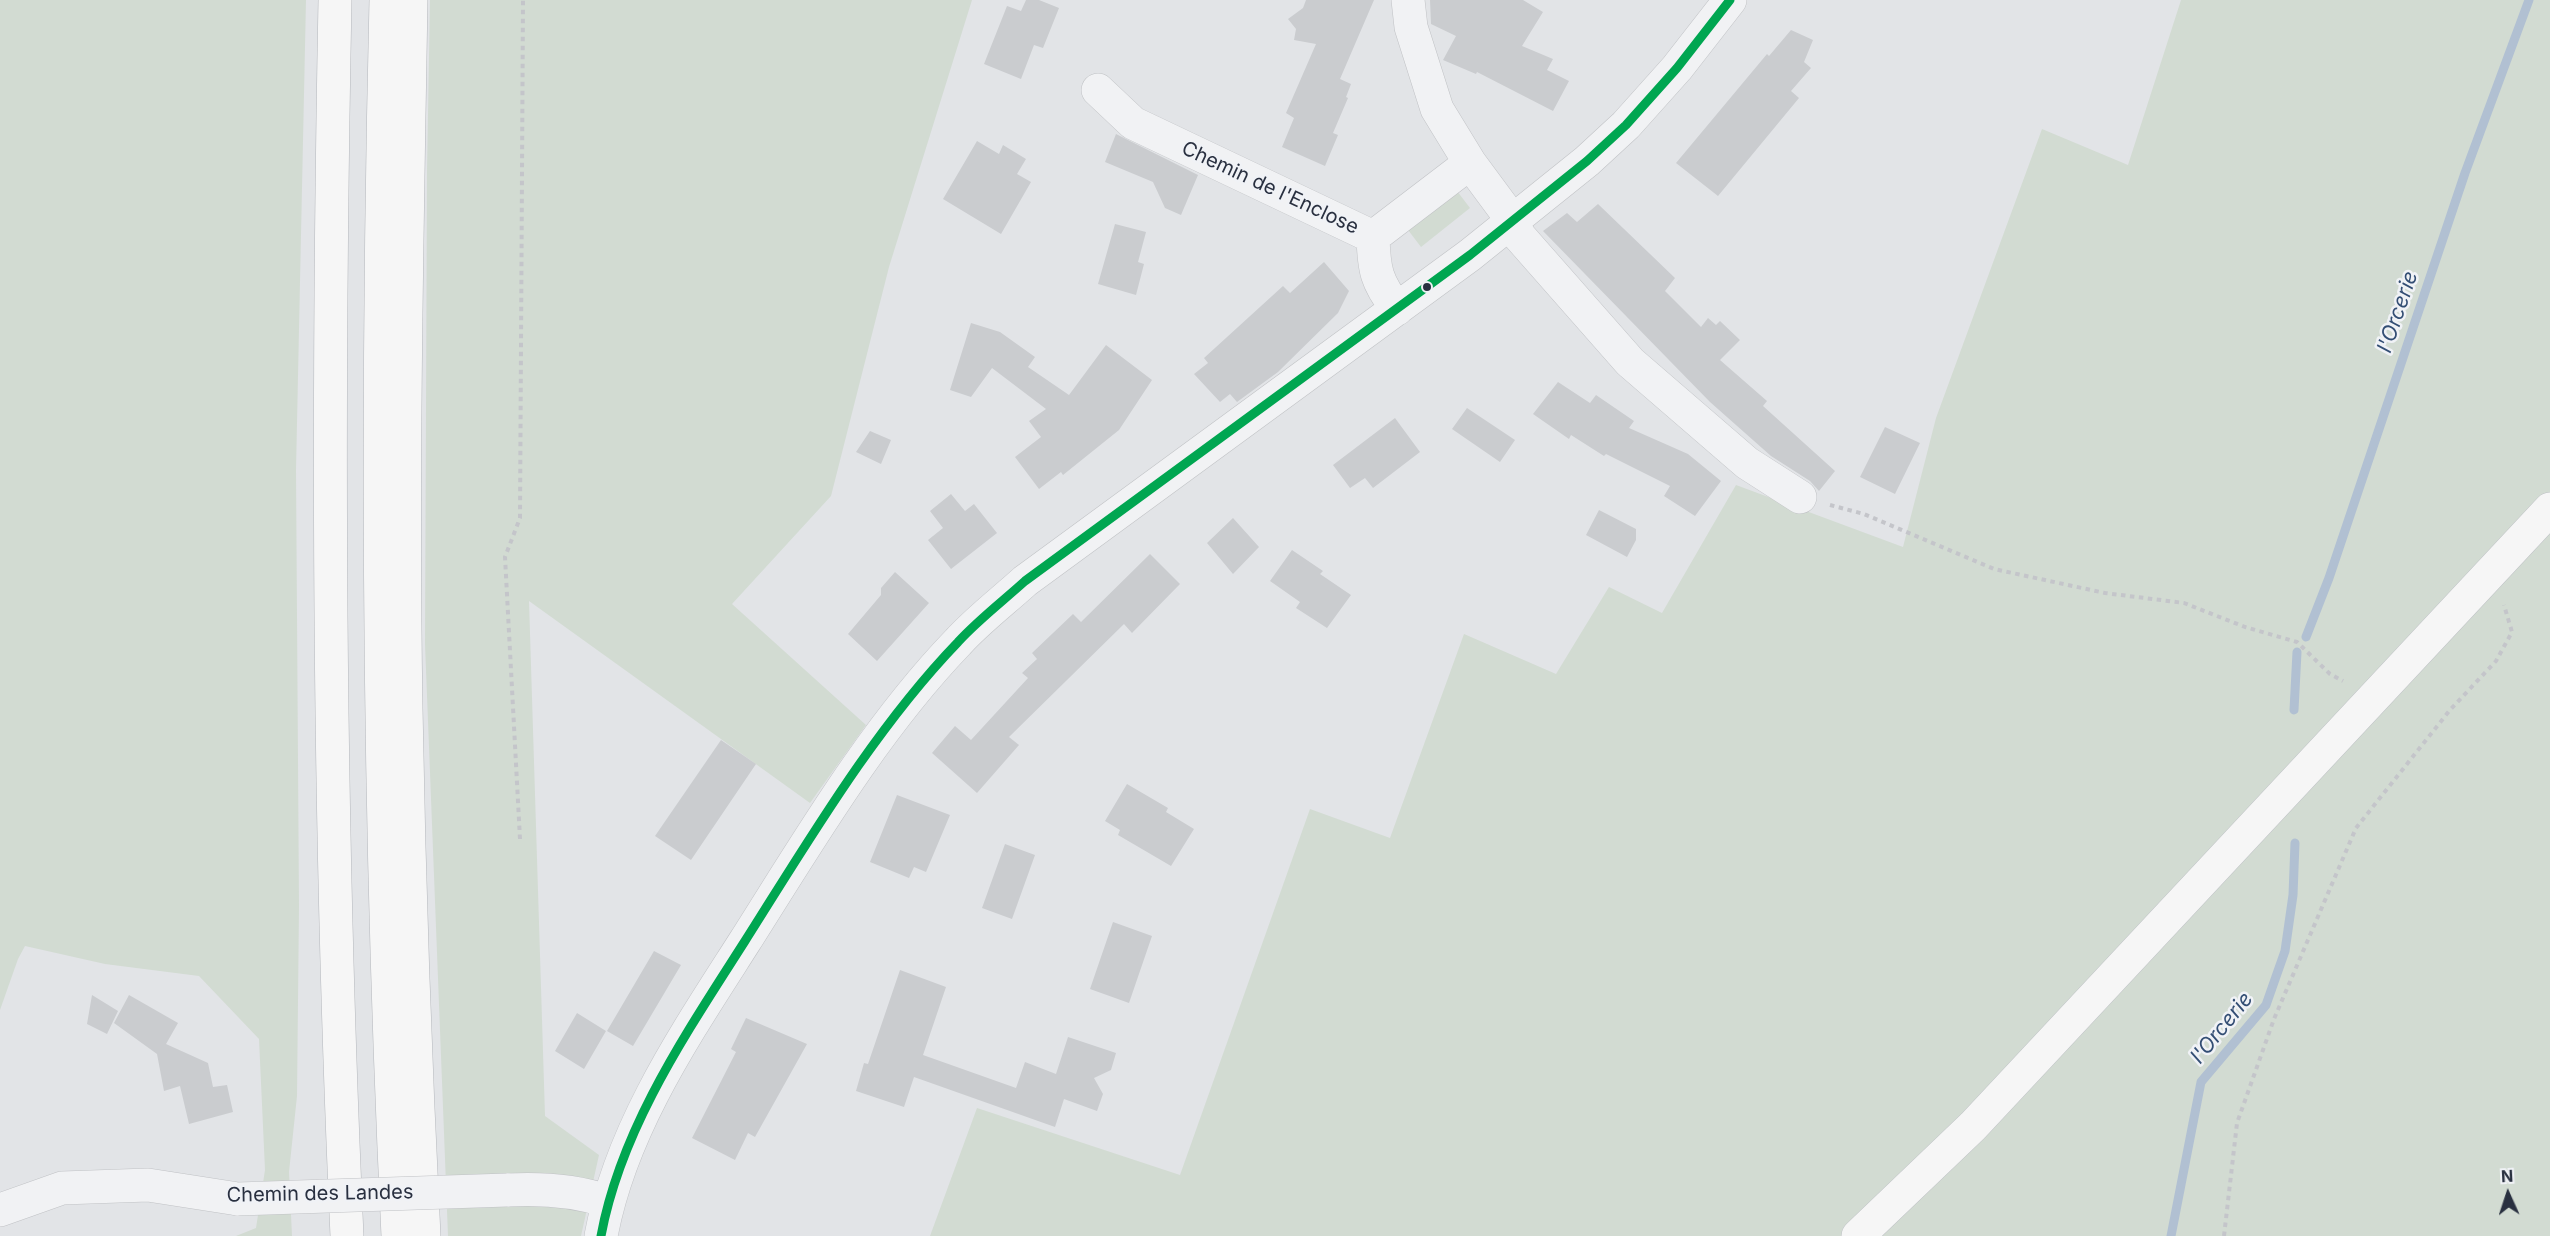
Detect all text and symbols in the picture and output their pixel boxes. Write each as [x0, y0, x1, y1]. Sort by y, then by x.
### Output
street label: Chemin de l'Enclose [1178, 136, 1362, 240]
water label: l'Orcerie [2372, 268, 2424, 356]
unlabelled marker [1421, 281, 1433, 293]
water label: l'Orcerie [2186, 987, 2258, 1069]
north arrow [2478, 1164, 2538, 1224]
text: N [2500, 1166, 2514, 1186]
street label: Chemin des Landes [226, 1180, 414, 1208]

